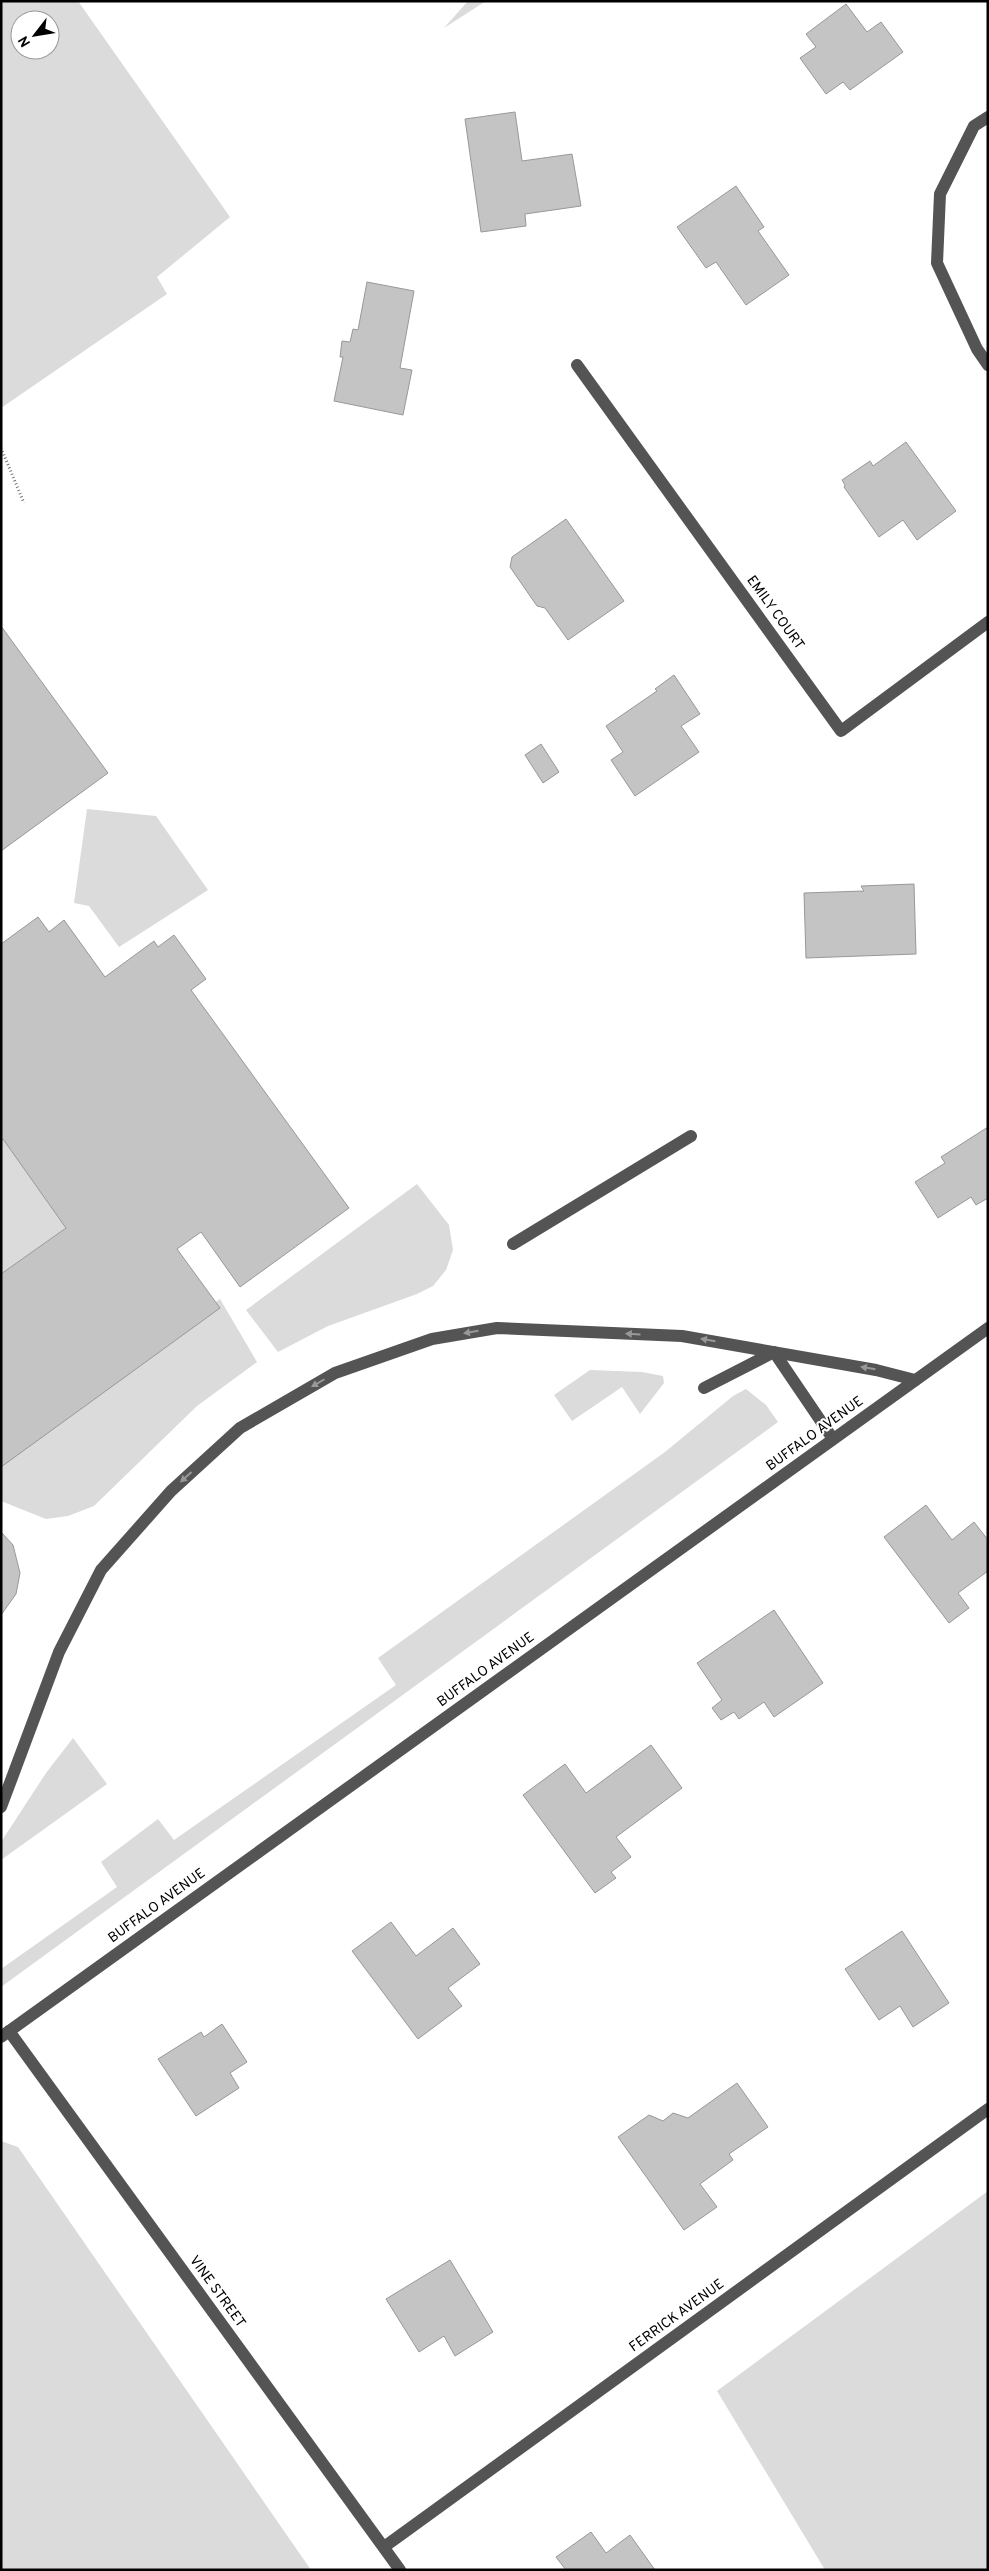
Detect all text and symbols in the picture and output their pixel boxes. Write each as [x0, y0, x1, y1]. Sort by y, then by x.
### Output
north arrow [10, 10, 60, 60]
text: N [15, 32, 35, 50]
street label: EMILY COURT [742, 573, 808, 653]
one-way arrow [463, 1329, 479, 1337]
one-way arrow [625, 1329, 641, 1337]
one-way arrow [699, 1336, 715, 1344]
one-way arrow [860, 1364, 876, 1372]
one-way arrow [311, 1379, 324, 1388]
street label: BUFFALO AVENUE [763, 1393, 867, 1475]
one-way arrow [180, 1472, 193, 1483]
street label: BUFFALO AVENUE [434, 1629, 538, 1711]
street label: BUFFALO AVENUE [105, 1865, 209, 1947]
street label: VINE STREET [185, 2253, 249, 2331]
street label: FERRICK AVENUE [626, 2276, 728, 2356]

